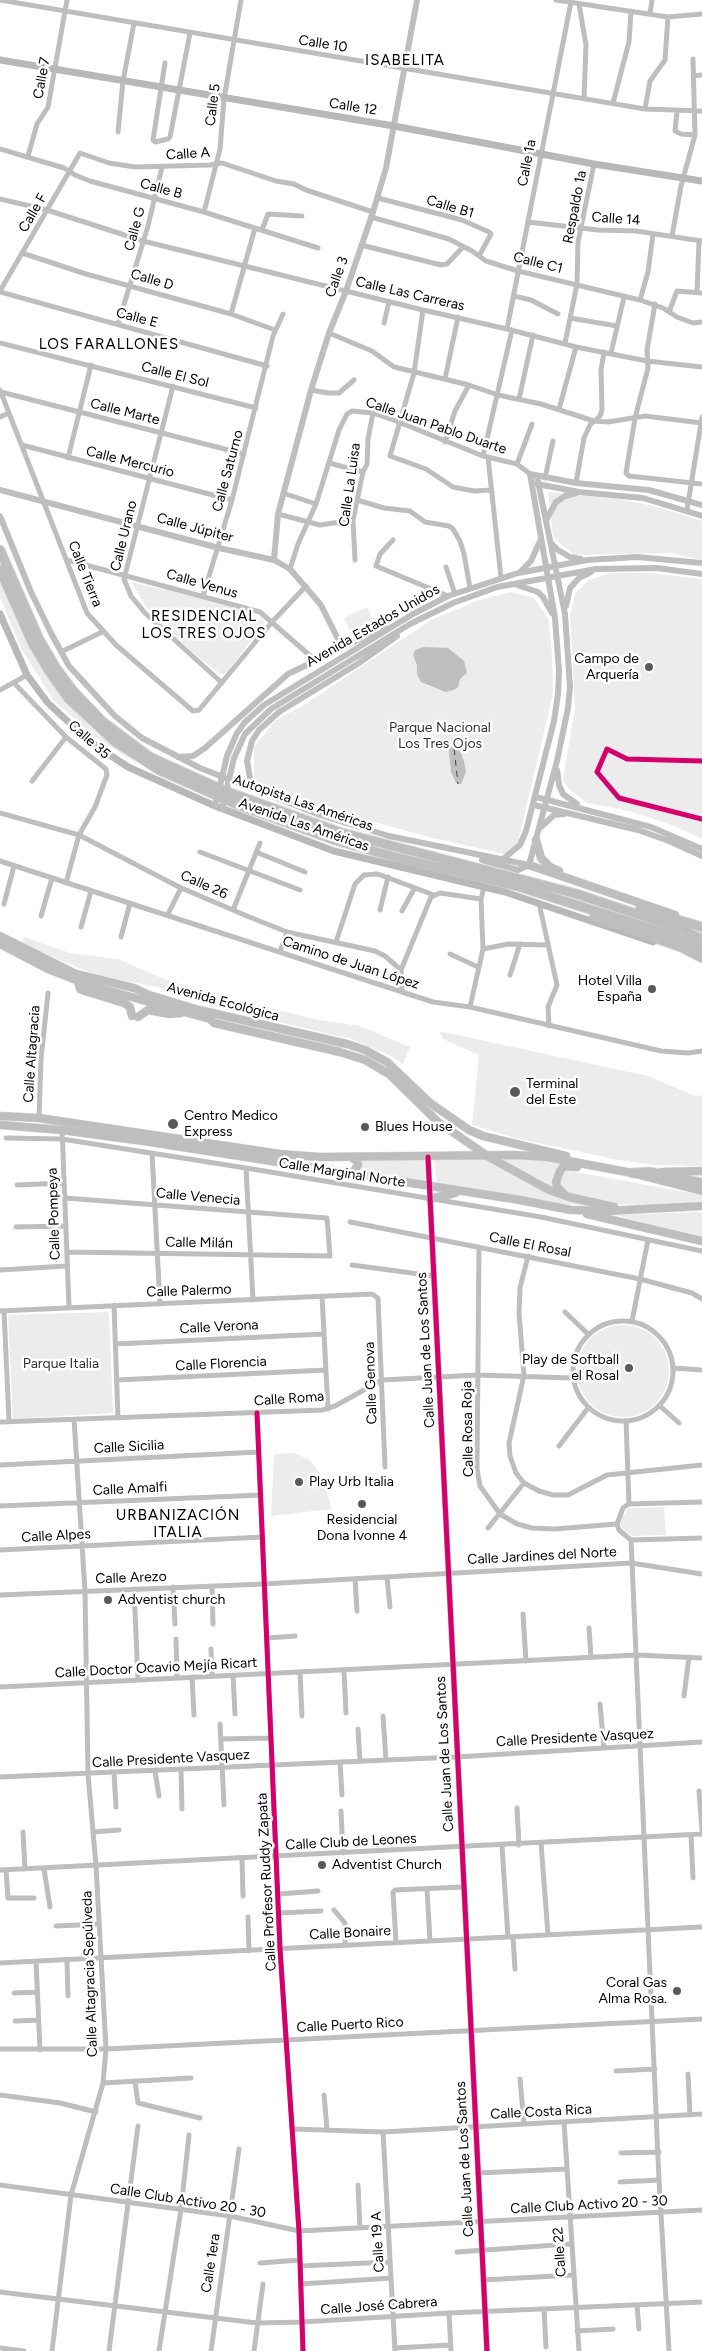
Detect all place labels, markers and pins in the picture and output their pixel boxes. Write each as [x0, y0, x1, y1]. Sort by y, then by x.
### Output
place label: Campo de Arquería [574, 651, 639, 684]
marker: Campo de Arquería [643, 661, 655, 673]
place label: Hotel Villa España [578, 973, 642, 1006]
marker: Hotel Villa España [646, 983, 658, 995]
place label: Terminal del Este [526, 1076, 578, 1108]
marker: Terminal del Este [508, 1085, 522, 1099]
place label: Centro Medico Express [184, 1108, 278, 1140]
marker: Centro Medico Express [166, 1117, 180, 1131]
place label: Blues House [375, 1119, 453, 1135]
marker: Blues House [359, 1121, 371, 1133]
place label: Play de Softball el Rosal [522, 1352, 619, 1384]
marker: Play de Softball el Rosal [623, 1362, 635, 1374]
place label: Play Urb Italia [309, 1474, 394, 1490]
marker: Play Urb Italia [293, 1476, 305, 1488]
marker: Residencial Dona Ivonne 4 [356, 1498, 368, 1510]
place label: Residencial Dona Ivonne 4 [317, 1512, 407, 1544]
place label: Adventist church [118, 1592, 225, 1608]
marker: Adventist church [102, 1594, 114, 1606]
place label: Adventist Church [332, 1857, 442, 1873]
marker: Adventist Church [316, 1859, 328, 1871]
place label: Coral Gas Alma Rosa. [598, 1975, 667, 2008]
marker: Coral Gas Alma Rosa. [671, 1985, 683, 1997]

